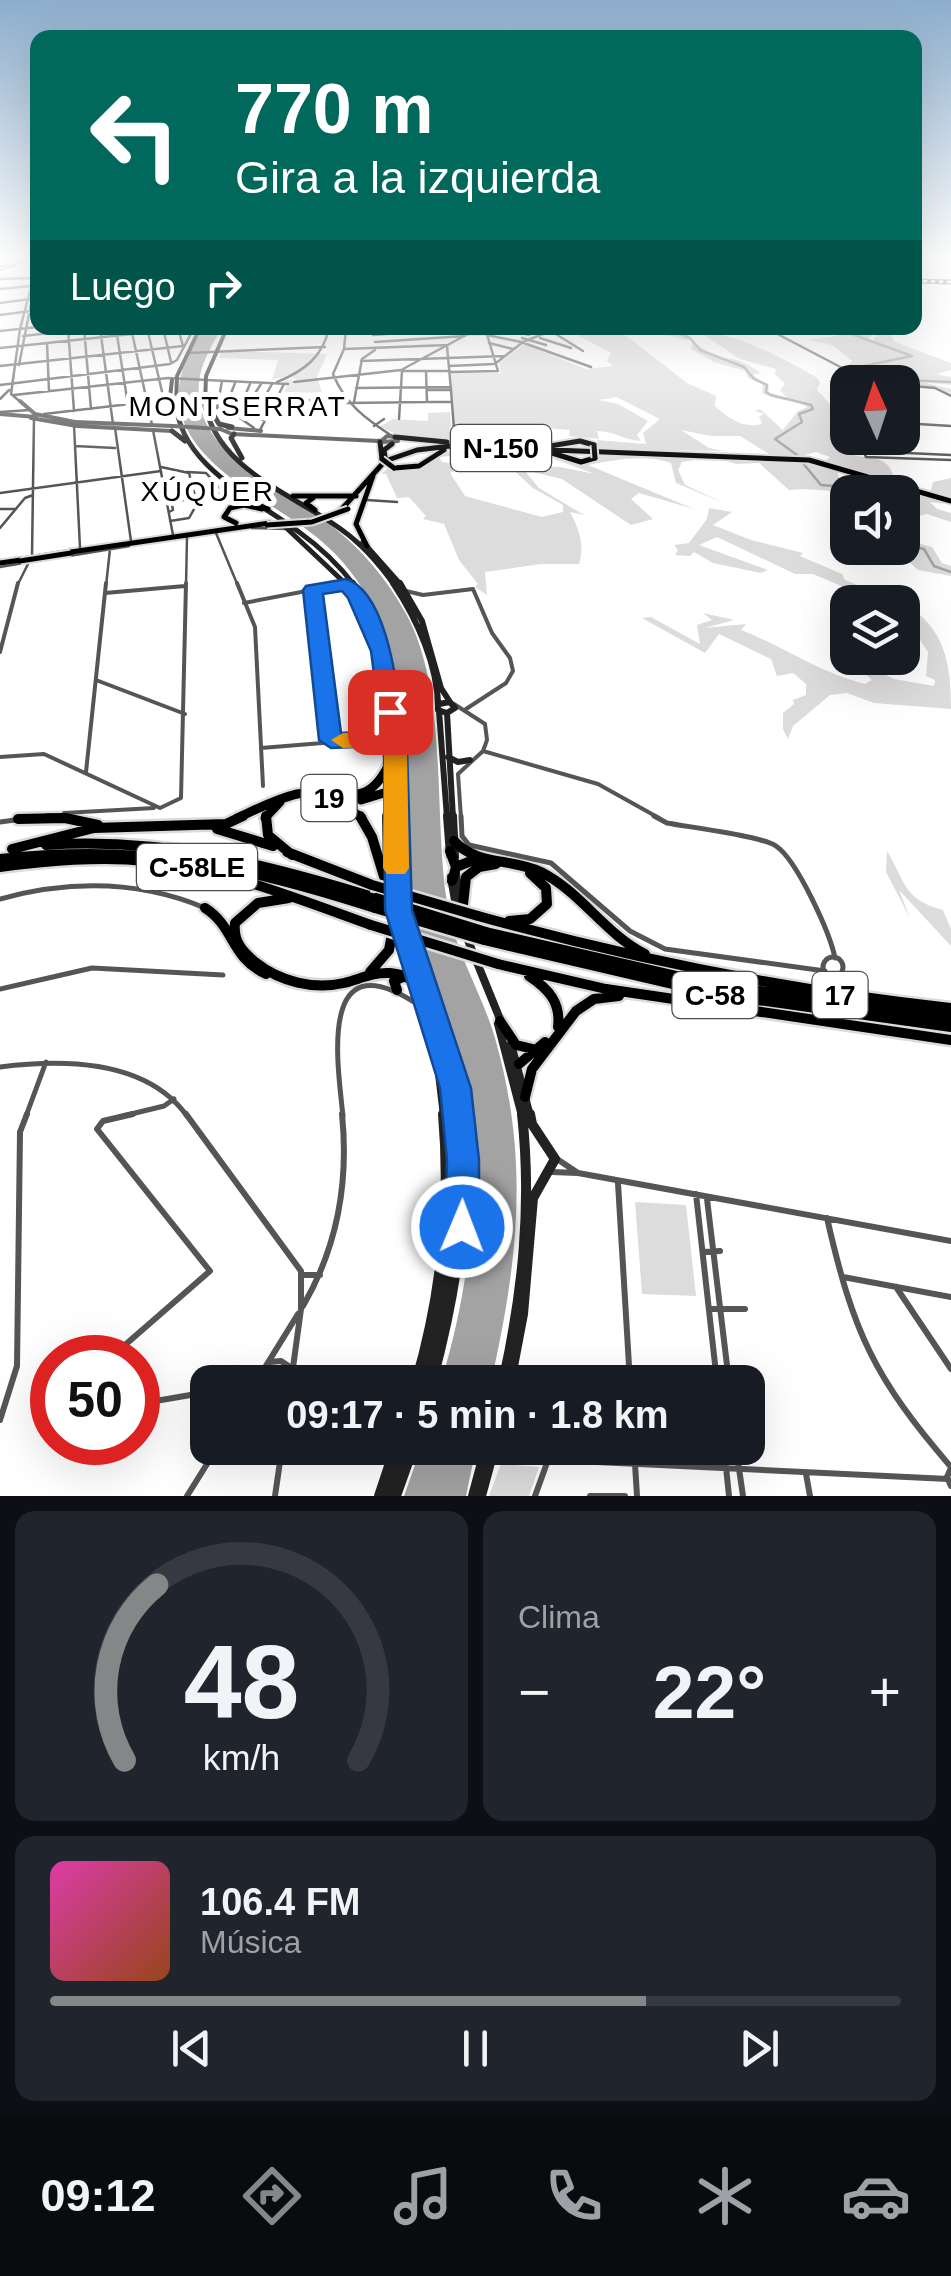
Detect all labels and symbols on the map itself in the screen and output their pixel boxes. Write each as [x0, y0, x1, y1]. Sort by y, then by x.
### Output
north arrow [830, 365, 920, 455]
district label: MONTSERRAT [129, 391, 347, 422]
road number: N-150 [451, 425, 551, 471]
district label: XÚQUER [141, 476, 275, 507]
pin [348, 670, 433, 755]
road number: 19 [302, 775, 356, 821]
road number: C-58LE [137, 844, 257, 890]
road number: C-58 [672, 972, 758, 1018]
road number: 17 [812, 972, 868, 1018]
position arrow [410, 1175, 514, 1279]
speed limit sign: 50 [30, 1335, 160, 1465]

